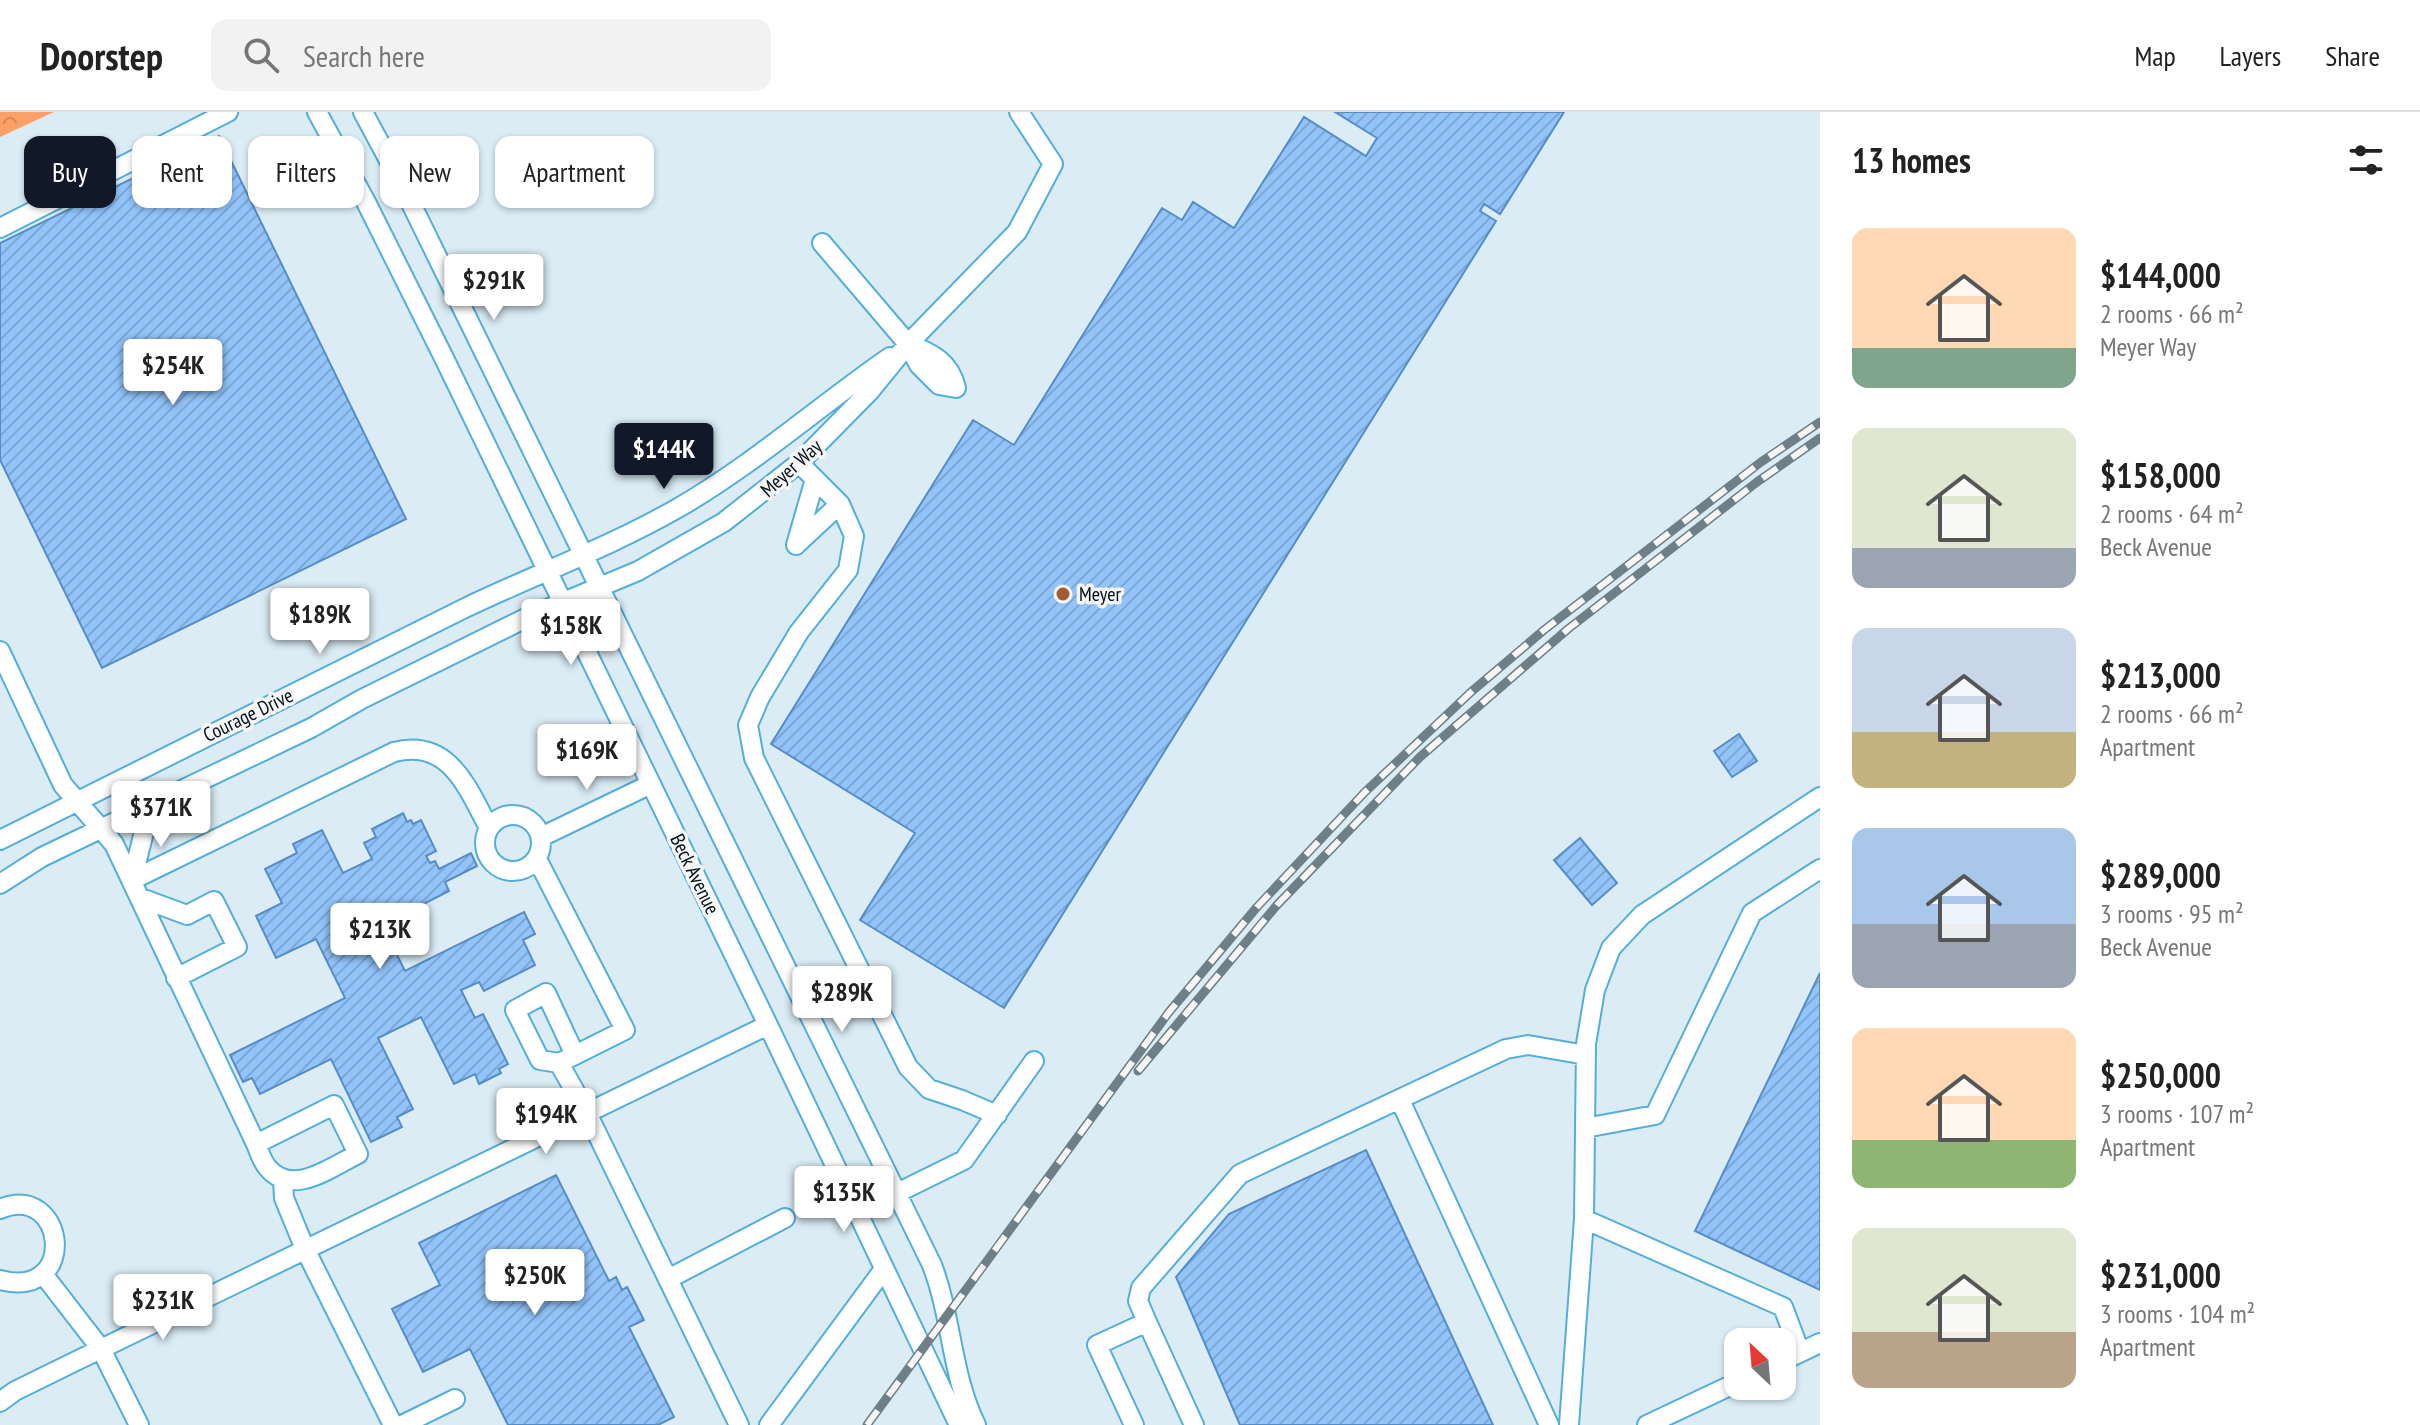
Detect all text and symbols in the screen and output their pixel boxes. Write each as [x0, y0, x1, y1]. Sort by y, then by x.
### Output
search box [211, 19, 771, 91]
text: Doorstep [40, 31, 163, 80]
icon: search [239, 33, 283, 77]
text: Search here [303, 36, 425, 75]
text: Map [2134, 37, 2176, 74]
text: Layers [2220, 37, 2281, 74]
text: Share [2325, 37, 2380, 74]
chip: Buy [24, 136, 116, 208]
chip: Rent [132, 136, 232, 208]
chip: Filters [248, 136, 364, 208]
chip: New [380, 136, 479, 208]
chip: Apartment [495, 136, 654, 208]
text: 13 homes [1852, 138, 1971, 182]
icon: filters [2344, 138, 2388, 182]
text: $144,000 [2100, 253, 2221, 297]
pin: $291K [438, 254, 550, 322]
icon: home [1916, 260, 2012, 356]
text: $291K [462, 263, 526, 296]
text: 2 rooms · 66 m² [2100, 297, 2244, 330]
text: Meyer Way [2100, 330, 2196, 363]
pin: $254K [117, 339, 229, 407]
text: $254K [141, 348, 205, 381]
pin: $144K [608, 423, 720, 491]
text: $144K [632, 432, 696, 465]
street label: Meyer Way [755, 433, 828, 502]
text: $158,000 [2100, 453, 2221, 497]
icon: home [1916, 460, 2012, 556]
text: 2 rooms · 64 m² [2100, 497, 2244, 530]
text: Beck Avenue [2100, 530, 2212, 563]
place label: Meyer [1079, 581, 1121, 607]
marker: Meyer [1054, 585, 1072, 603]
pin: $189K [264, 588, 376, 656]
text: $189K [288, 597, 352, 630]
pin: $158K [515, 599, 627, 667]
text: $158K [539, 608, 603, 641]
text: $213,000 [2100, 653, 2221, 697]
icon: home [1916, 660, 2012, 756]
street label: Courage Drive [199, 682, 297, 748]
text: 2 rooms · 66 m² [2100, 697, 2244, 730]
pin: $169K [531, 724, 643, 792]
text: Apartment [2100, 730, 2195, 763]
text: $169K [555, 733, 619, 766]
pin: $371K [105, 781, 217, 849]
text: $371K [129, 790, 193, 823]
street label: Beck Avenue [664, 830, 726, 918]
text: $289,000 [2100, 853, 2221, 897]
icon: home [1916, 860, 2012, 956]
text: 3 rooms · 95 m² [2100, 897, 2244, 930]
pin: $213K [324, 903, 436, 971]
text: $213K [348, 912, 412, 945]
text: Beck Avenue [2100, 930, 2212, 963]
pin: $289K [786, 966, 898, 1034]
text: $289K [810, 975, 874, 1008]
text: $250,000 [2100, 1053, 2221, 1097]
icon: home [1916, 1060, 2012, 1156]
pin: $194K [490, 1088, 602, 1156]
text: $194K [514, 1097, 578, 1130]
text: 3 rooms · 107 m² [2100, 1097, 2254, 1130]
text: Apartment [2100, 1130, 2195, 1163]
pin: $135K [788, 1166, 900, 1234]
text: $135K [812, 1175, 876, 1208]
pin: $250K [479, 1249, 591, 1317]
text: $231,000 [2100, 1253, 2221, 1297]
text: $250K [503, 1258, 567, 1291]
icon: home [1916, 1260, 2012, 1356]
pin: $231K [107, 1274, 219, 1342]
text: $231K [131, 1283, 195, 1316]
text: 3 rooms · 104 m² [2100, 1297, 2255, 1330]
north arrow [1724, 1328, 1796, 1400]
map controls [1724, 1328, 1796, 1400]
text: Apartment [2100, 1330, 2195, 1363]

